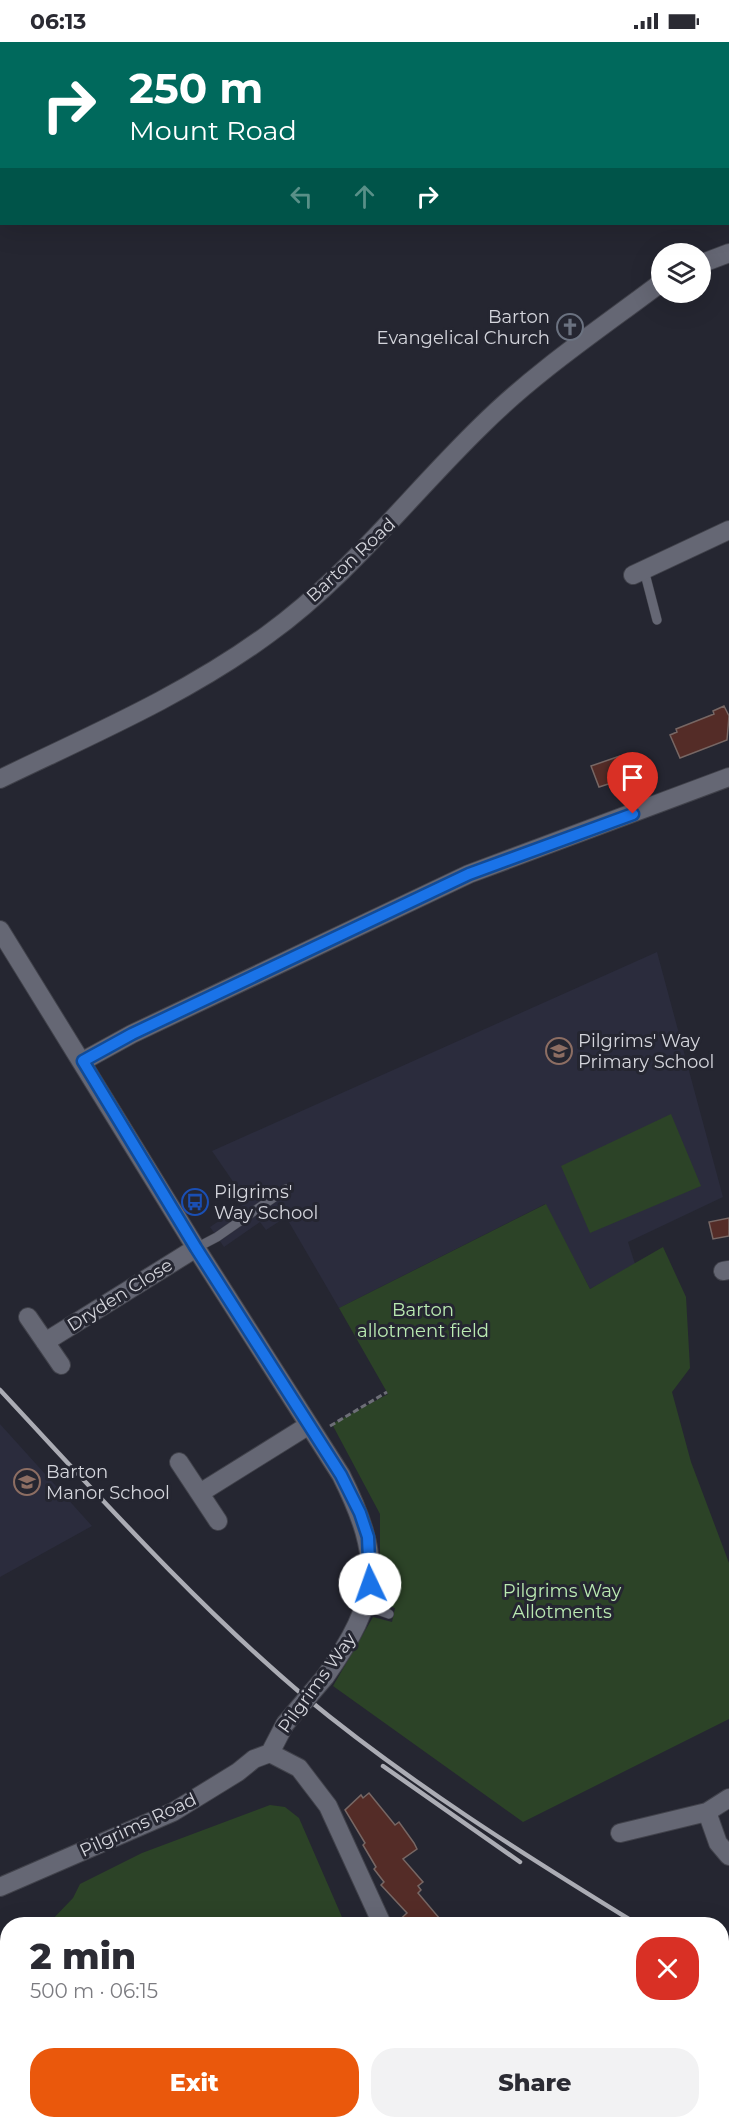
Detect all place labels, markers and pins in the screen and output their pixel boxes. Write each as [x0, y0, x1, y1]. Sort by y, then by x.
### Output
place label: Barton Evangelical Church [377, 306, 550, 349]
church icon: Barton Evangelical Church [555, 312, 585, 342]
pin [607, 752, 658, 814]
place label: Pilgrims' Way Primary School [578, 1030, 714, 1073]
school or university icon: Pilgrims' Way Primary School [544, 1036, 574, 1066]
place label: Pilgrims' Way School [214, 1181, 318, 1224]
bus stop icon: Pilgrims' Way School [180, 1187, 210, 1217]
place label: Barton Manor School [46, 1461, 170, 1504]
school or university icon: Barton Manor School [12, 1467, 42, 1497]

